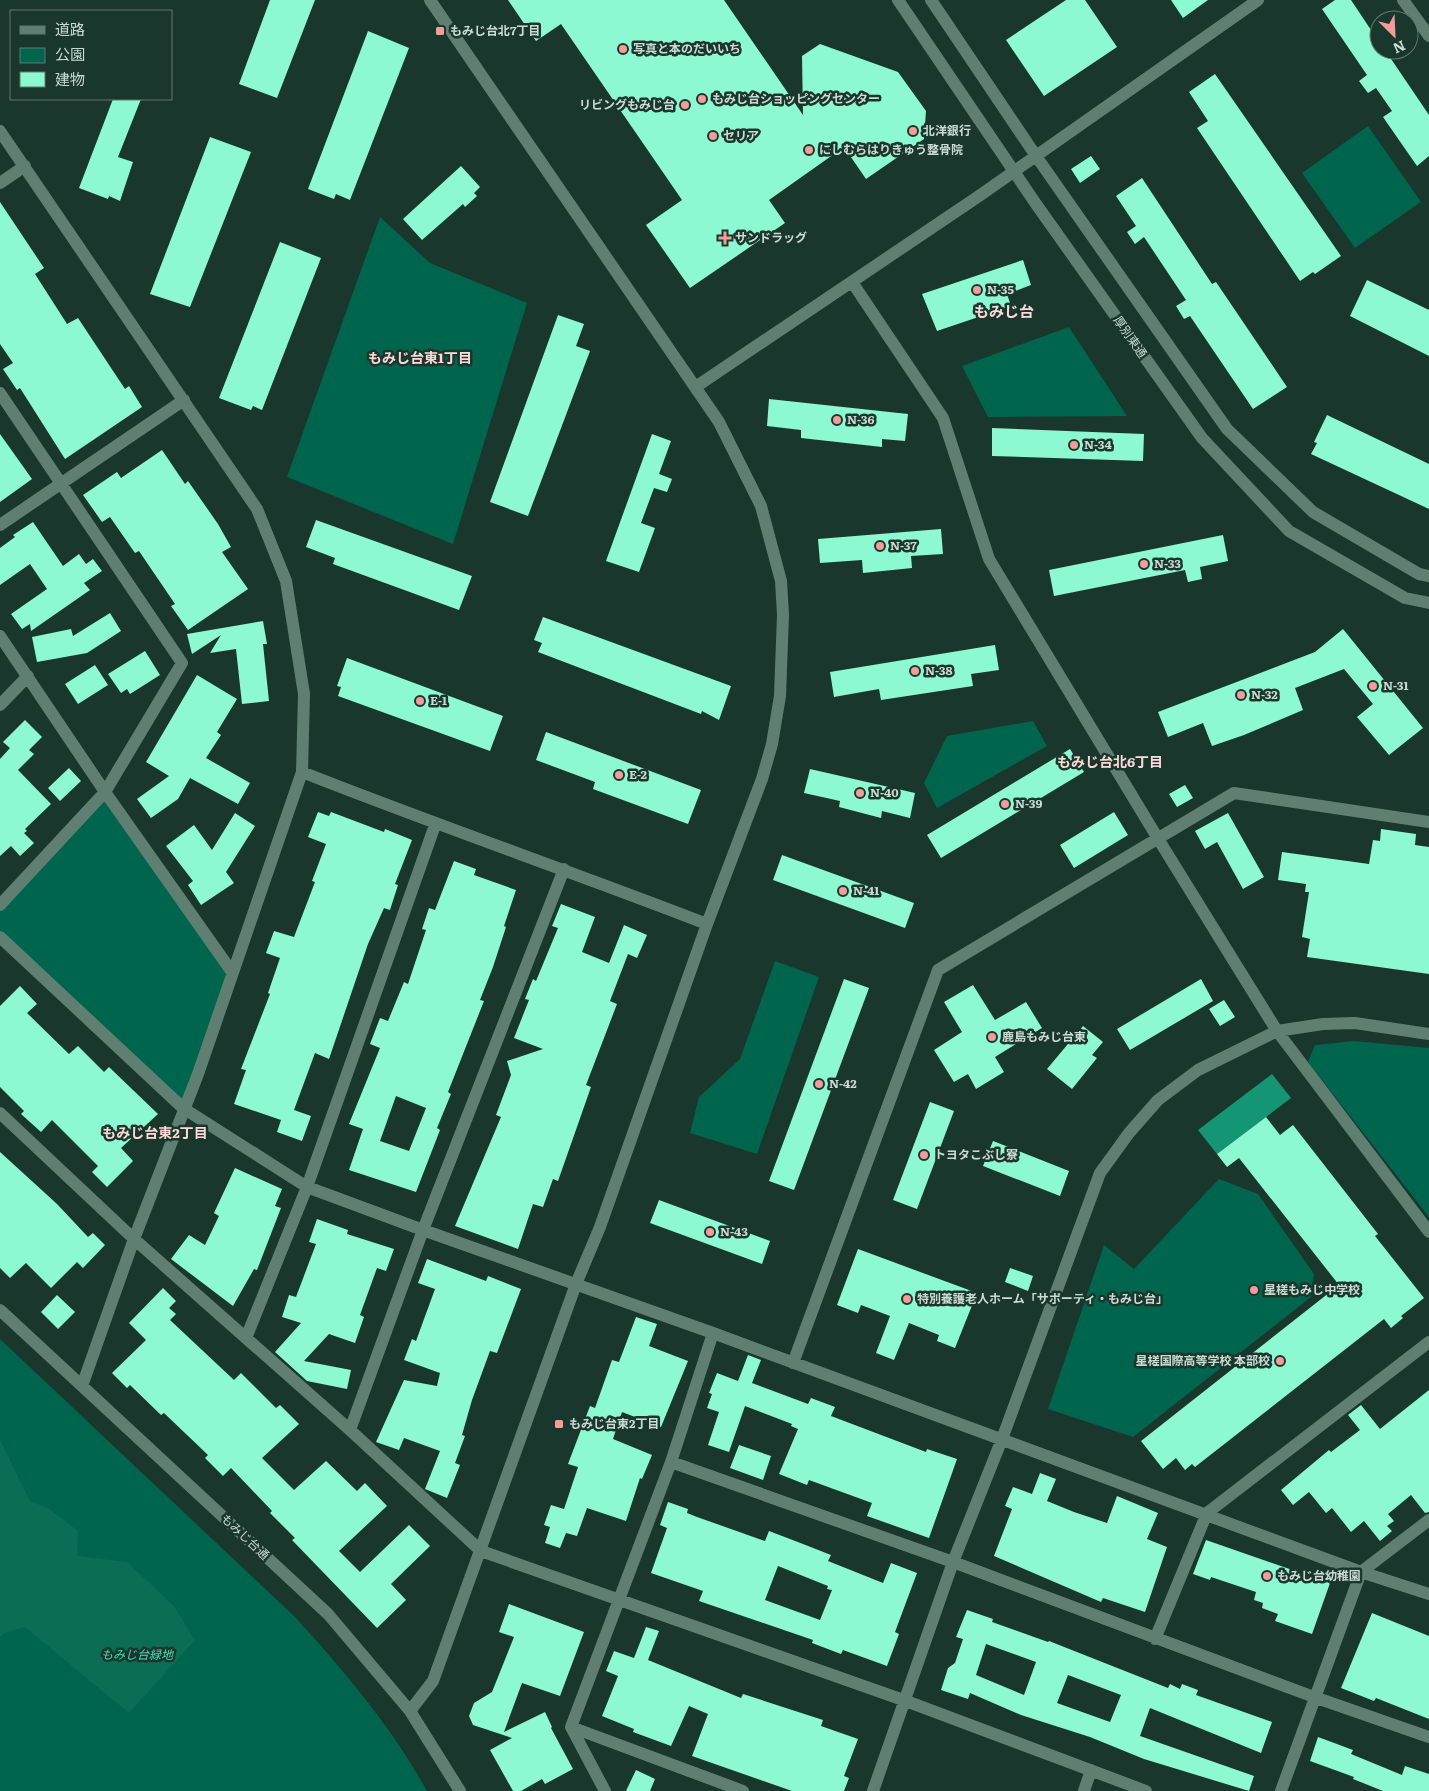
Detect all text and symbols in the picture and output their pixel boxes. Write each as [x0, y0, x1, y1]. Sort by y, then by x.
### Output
legend [10, 10, 172, 100]
north arrow [1369, 10, 1419, 60]
text: 道路 [55, 17, 85, 40]
place label: もみじ台北7丁目 [450, 21, 541, 39]
marker: もみじ台北7丁目 [434, 25, 446, 37]
text: N [1390, 36, 1409, 59]
place label: 写真と本のだいいち [633, 39, 741, 57]
text: 公園 [55, 42, 85, 65]
marker: 写真と本のだいいち [617, 43, 629, 55]
text: 建物 [55, 67, 85, 90]
place label: もみじ台ショッピングセンター [712, 89, 880, 107]
marker: もみじ台ショッピングセンター [696, 93, 708, 105]
place label: リビングもみじ台 [579, 95, 675, 113]
marker: リビングもみじ台 [679, 99, 691, 111]
place label: 北洋銀行 [923, 121, 971, 139]
marker: 北洋銀行 [907, 125, 919, 137]
place label: セリア [723, 126, 759, 144]
marker: セリア [707, 130, 719, 142]
place label: にしむらはりきゅう整骨院 [819, 140, 963, 158]
marker: にしむらはりきゅう整骨院 [803, 144, 815, 156]
place label: サンドラッグ [735, 228, 807, 246]
marker: サンドラッグ [719, 232, 731, 244]
place label: N-35 [987, 280, 1014, 298]
marker: N-35 [971, 284, 983, 296]
district label: もみじ台 [974, 299, 1034, 322]
street label: 厚別東通 [1110, 312, 1152, 361]
district label: もみじ台東1丁目 [368, 347, 472, 367]
place label: N-36 [847, 410, 874, 428]
marker: N-36 [831, 414, 843, 426]
place label: N-34 [1084, 435, 1112, 453]
marker: N-34 [1068, 439, 1080, 451]
place label: N-37 [890, 536, 917, 554]
marker: N-37 [874, 540, 886, 552]
place label: N-33 [1154, 554, 1181, 572]
marker: N-33 [1138, 558, 1150, 570]
place label: N-38 [925, 661, 953, 679]
marker: N-38 [909, 665, 921, 677]
place label: N-31 [1383, 676, 1408, 694]
marker: N-31 [1367, 680, 1379, 692]
place label: N-32 [1251, 685, 1278, 703]
marker: N-32 [1235, 689, 1247, 701]
place label: E-1 [430, 691, 447, 709]
marker: E-1 [414, 695, 426, 707]
district label: もみじ台北6丁目 [1057, 751, 1163, 771]
place label: E-2 [629, 765, 648, 783]
marker: E-2 [613, 769, 625, 781]
place label: N-40 [870, 783, 899, 801]
marker: N-40 [854, 787, 866, 799]
place label: N-39 [1015, 794, 1042, 812]
marker: N-39 [999, 798, 1011, 810]
place label: N-41 [853, 881, 879, 899]
marker: N-41 [837, 885, 849, 897]
place label: 鹿島もみじ台東 [1002, 1027, 1086, 1045]
marker: 鹿島もみじ台東 [986, 1031, 998, 1043]
place label: N-42 [829, 1074, 857, 1092]
marker: N-42 [813, 1078, 825, 1090]
district label: もみじ台東2丁目 [102, 1122, 208, 1142]
place label: トヨタこぶし寮 [934, 1145, 1018, 1163]
marker: トヨタこぶし寮 [918, 1149, 930, 1161]
place label: N-43 [720, 1222, 748, 1240]
marker: N-43 [704, 1226, 716, 1238]
place label: 星槎もみじ中学校 [1264, 1280, 1360, 1298]
marker: 星槎もみじ中学校 [1248, 1284, 1260, 1296]
place label: 特別養護老人ホーム「サポーティ・もみじ台」 [917, 1289, 1168, 1307]
marker: 特別養護老人ホーム「サポーティ・もみじ台」 [901, 1293, 913, 1305]
place label: 星槎国際高等学校 本部校 [1136, 1351, 1270, 1369]
marker: 星槎国際高等学校 本部校 [1274, 1355, 1286, 1367]
place label: もみじ台東2丁目 [569, 1414, 659, 1432]
marker: もみじ台東2丁目 [553, 1418, 565, 1430]
street label: もみじ台通 [218, 1509, 274, 1563]
place label: もみじ台幼稚園 [1277, 1566, 1361, 1584]
marker: もみじ台幼稚園 [1261, 1570, 1273, 1582]
park label: もみじ台緑地 [101, 1645, 175, 1663]

